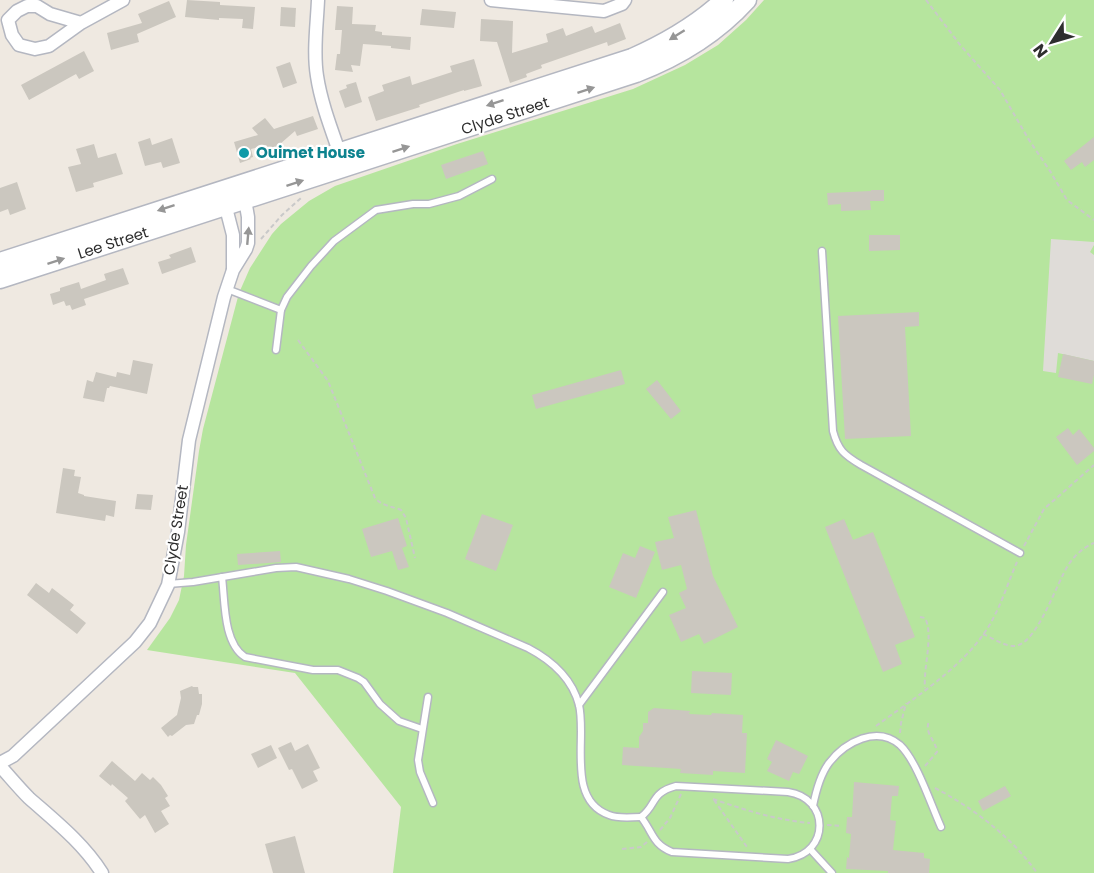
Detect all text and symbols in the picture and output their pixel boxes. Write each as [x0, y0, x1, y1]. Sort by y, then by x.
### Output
north arrow [1022, 12, 1082, 72]
one-way arrow [669, 30, 685, 41]
text: N [1028, 39, 1053, 62]
one-way arrow [577, 85, 595, 94]
street label: Clyde Street [458, 91, 551, 140]
one-way arrow [486, 99, 504, 108]
place label: Ouimet House [256, 142, 365, 163]
one-way arrow [392, 144, 410, 154]
marker: Ouimet House [237, 146, 251, 160]
one-way arrow [286, 178, 304, 187]
one-way arrow [157, 204, 175, 214]
street label: Lee Street [75, 221, 151, 264]
one-way arrow [243, 227, 253, 246]
one-way arrow [47, 256, 65, 265]
street label: Clyde Street [158, 483, 193, 577]

